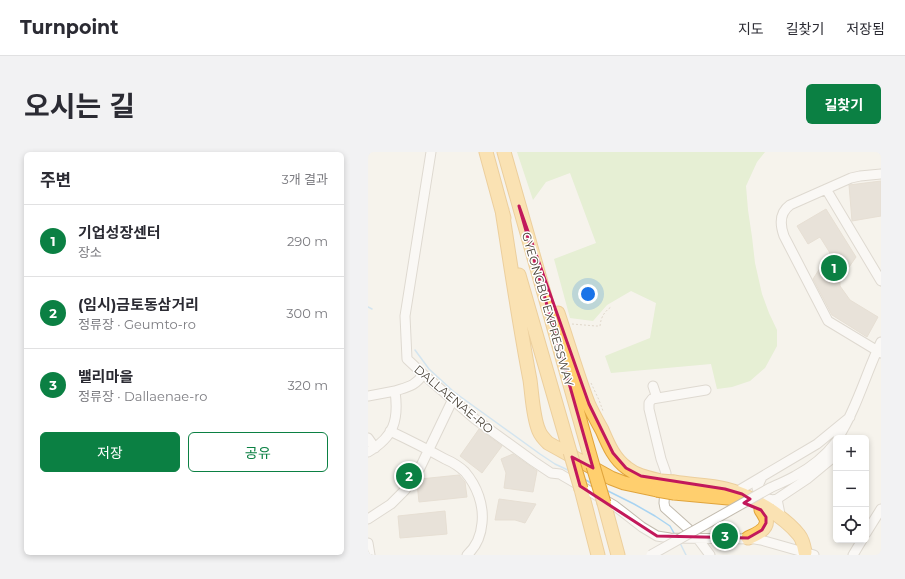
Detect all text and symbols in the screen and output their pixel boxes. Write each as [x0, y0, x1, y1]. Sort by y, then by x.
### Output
text: Turnpoint [20, 16, 119, 39]
text: 지도 [738, 20, 764, 38]
text: 길찾기 [786, 20, 824, 38]
text: 저장됨 [846, 20, 885, 38]
button: 길찾기 [806, 84, 881, 124]
text: 오시는 길 [24, 89, 135, 123]
text: 주변 [40, 170, 71, 190]
text: 3개 결과 [281, 171, 328, 187]
text: 기업성장센터 [78, 223, 161, 242]
street label: GYEONGBU EXPRESSWAY [519, 230, 577, 388]
text: 1 [50, 233, 56, 249]
text: 290 m [287, 233, 328, 249]
text: 장소 [78, 244, 102, 260]
pin: 1 [821, 253, 847, 283]
your location [578, 284, 598, 304]
text: (임시)금토동삼거리 [78, 295, 199, 314]
text: 2 [49, 305, 57, 321]
text: 300 m [286, 305, 328, 321]
text: 정류장 · Geumto-ro [78, 316, 196, 332]
street label: DALLAENAE-RO [411, 362, 497, 436]
text: 밸리마을 [78, 367, 133, 386]
text: 3 [49, 377, 57, 393]
text: 320 m [288, 377, 328, 393]
text: 정류장 · Dallaenae-ro [78, 388, 208, 404]
button: 저장 [40, 432, 180, 472]
button: 공유 [188, 432, 328, 472]
map controls [833, 435, 869, 543]
button: + [833, 435, 869, 471]
pin: 2 [396, 461, 422, 491]
button: − [833, 471, 869, 507]
button: locate [833, 507, 869, 543]
pin: 3 [712, 521, 738, 551]

